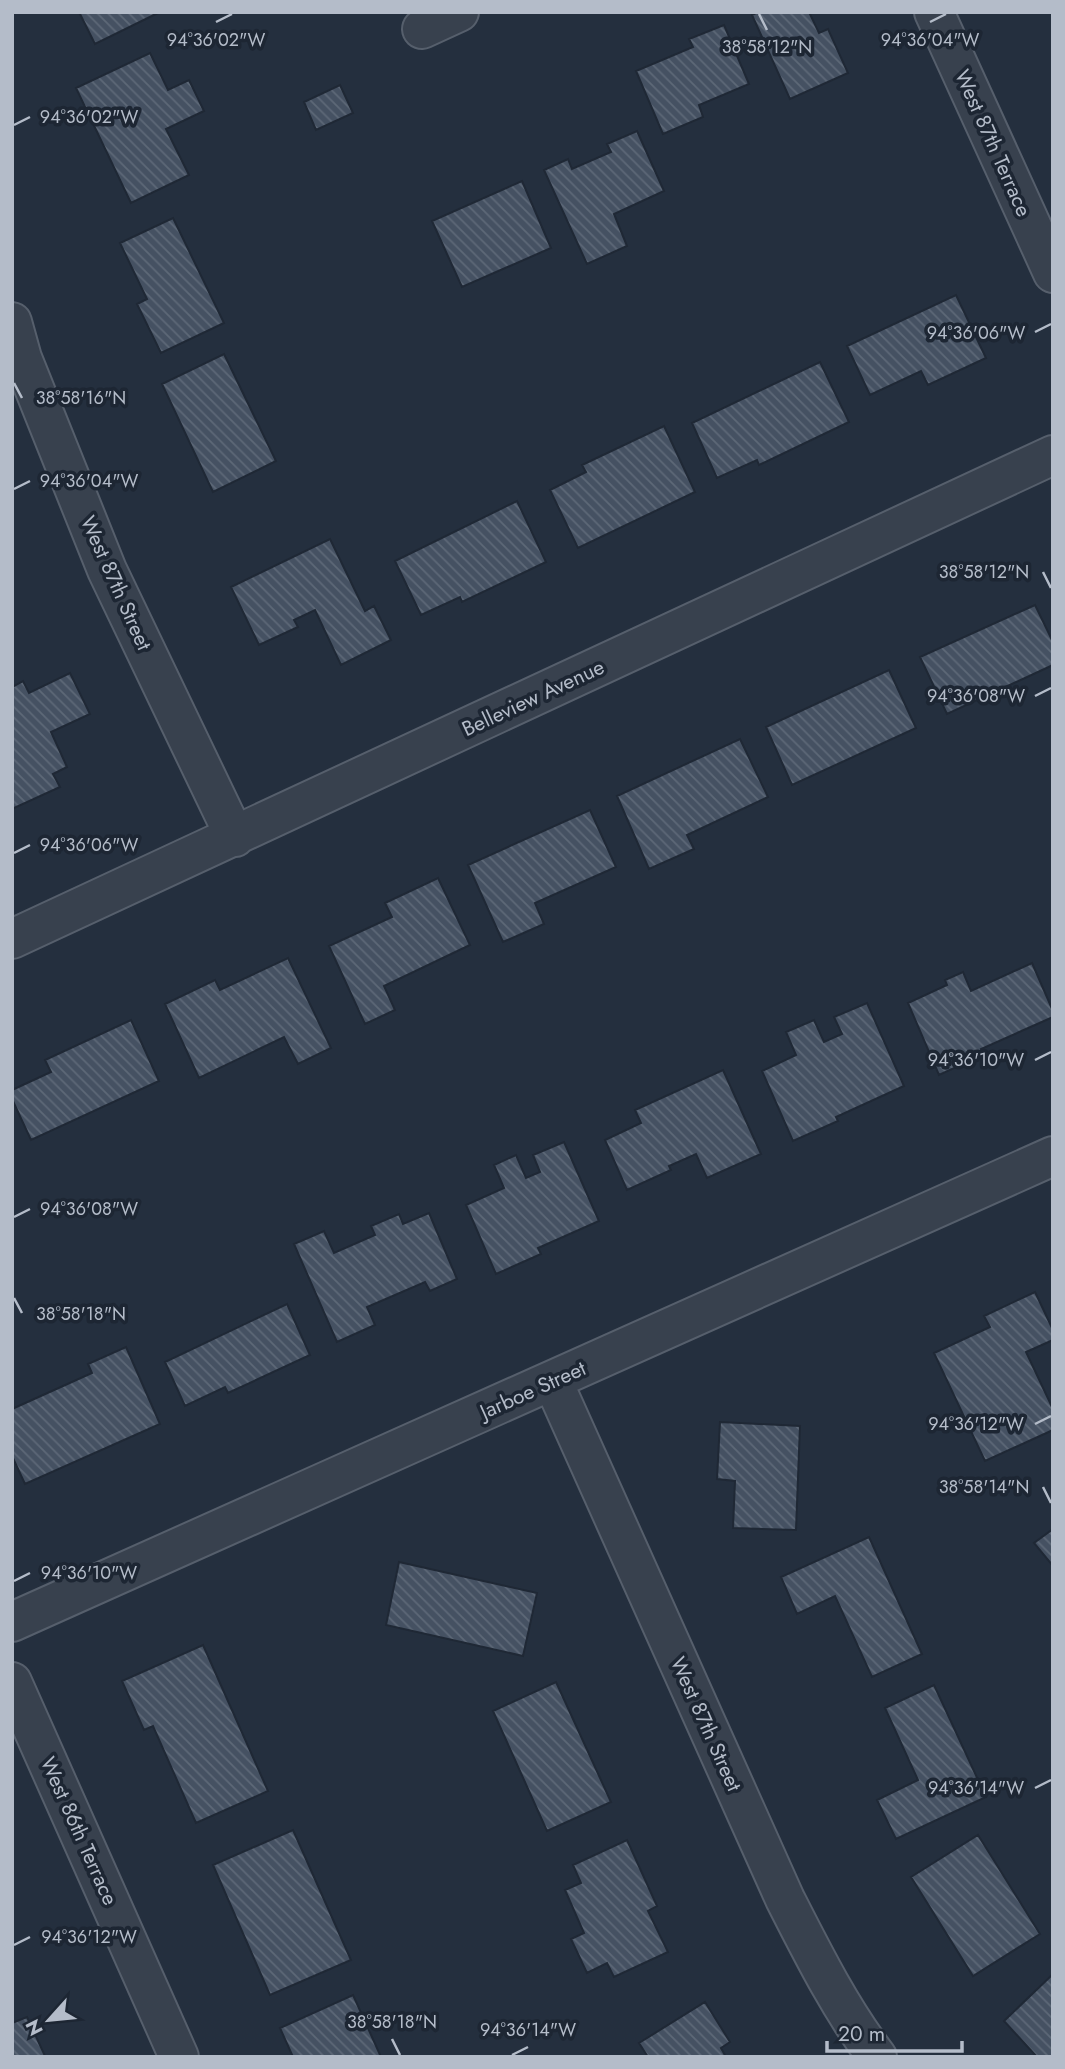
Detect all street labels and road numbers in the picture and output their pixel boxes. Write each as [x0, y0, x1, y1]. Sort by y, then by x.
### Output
street label: West 87th Terrace [947, 65, 1039, 221]
street label: West 87th Street [73, 511, 159, 655]
street label: Belleview Avenue [457, 652, 609, 744]
street label: Jarboe Street [473, 1353, 591, 1428]
street label: West 87th Street [663, 1652, 749, 1796]
street label: West 86th Terrace [33, 1752, 125, 1910]

